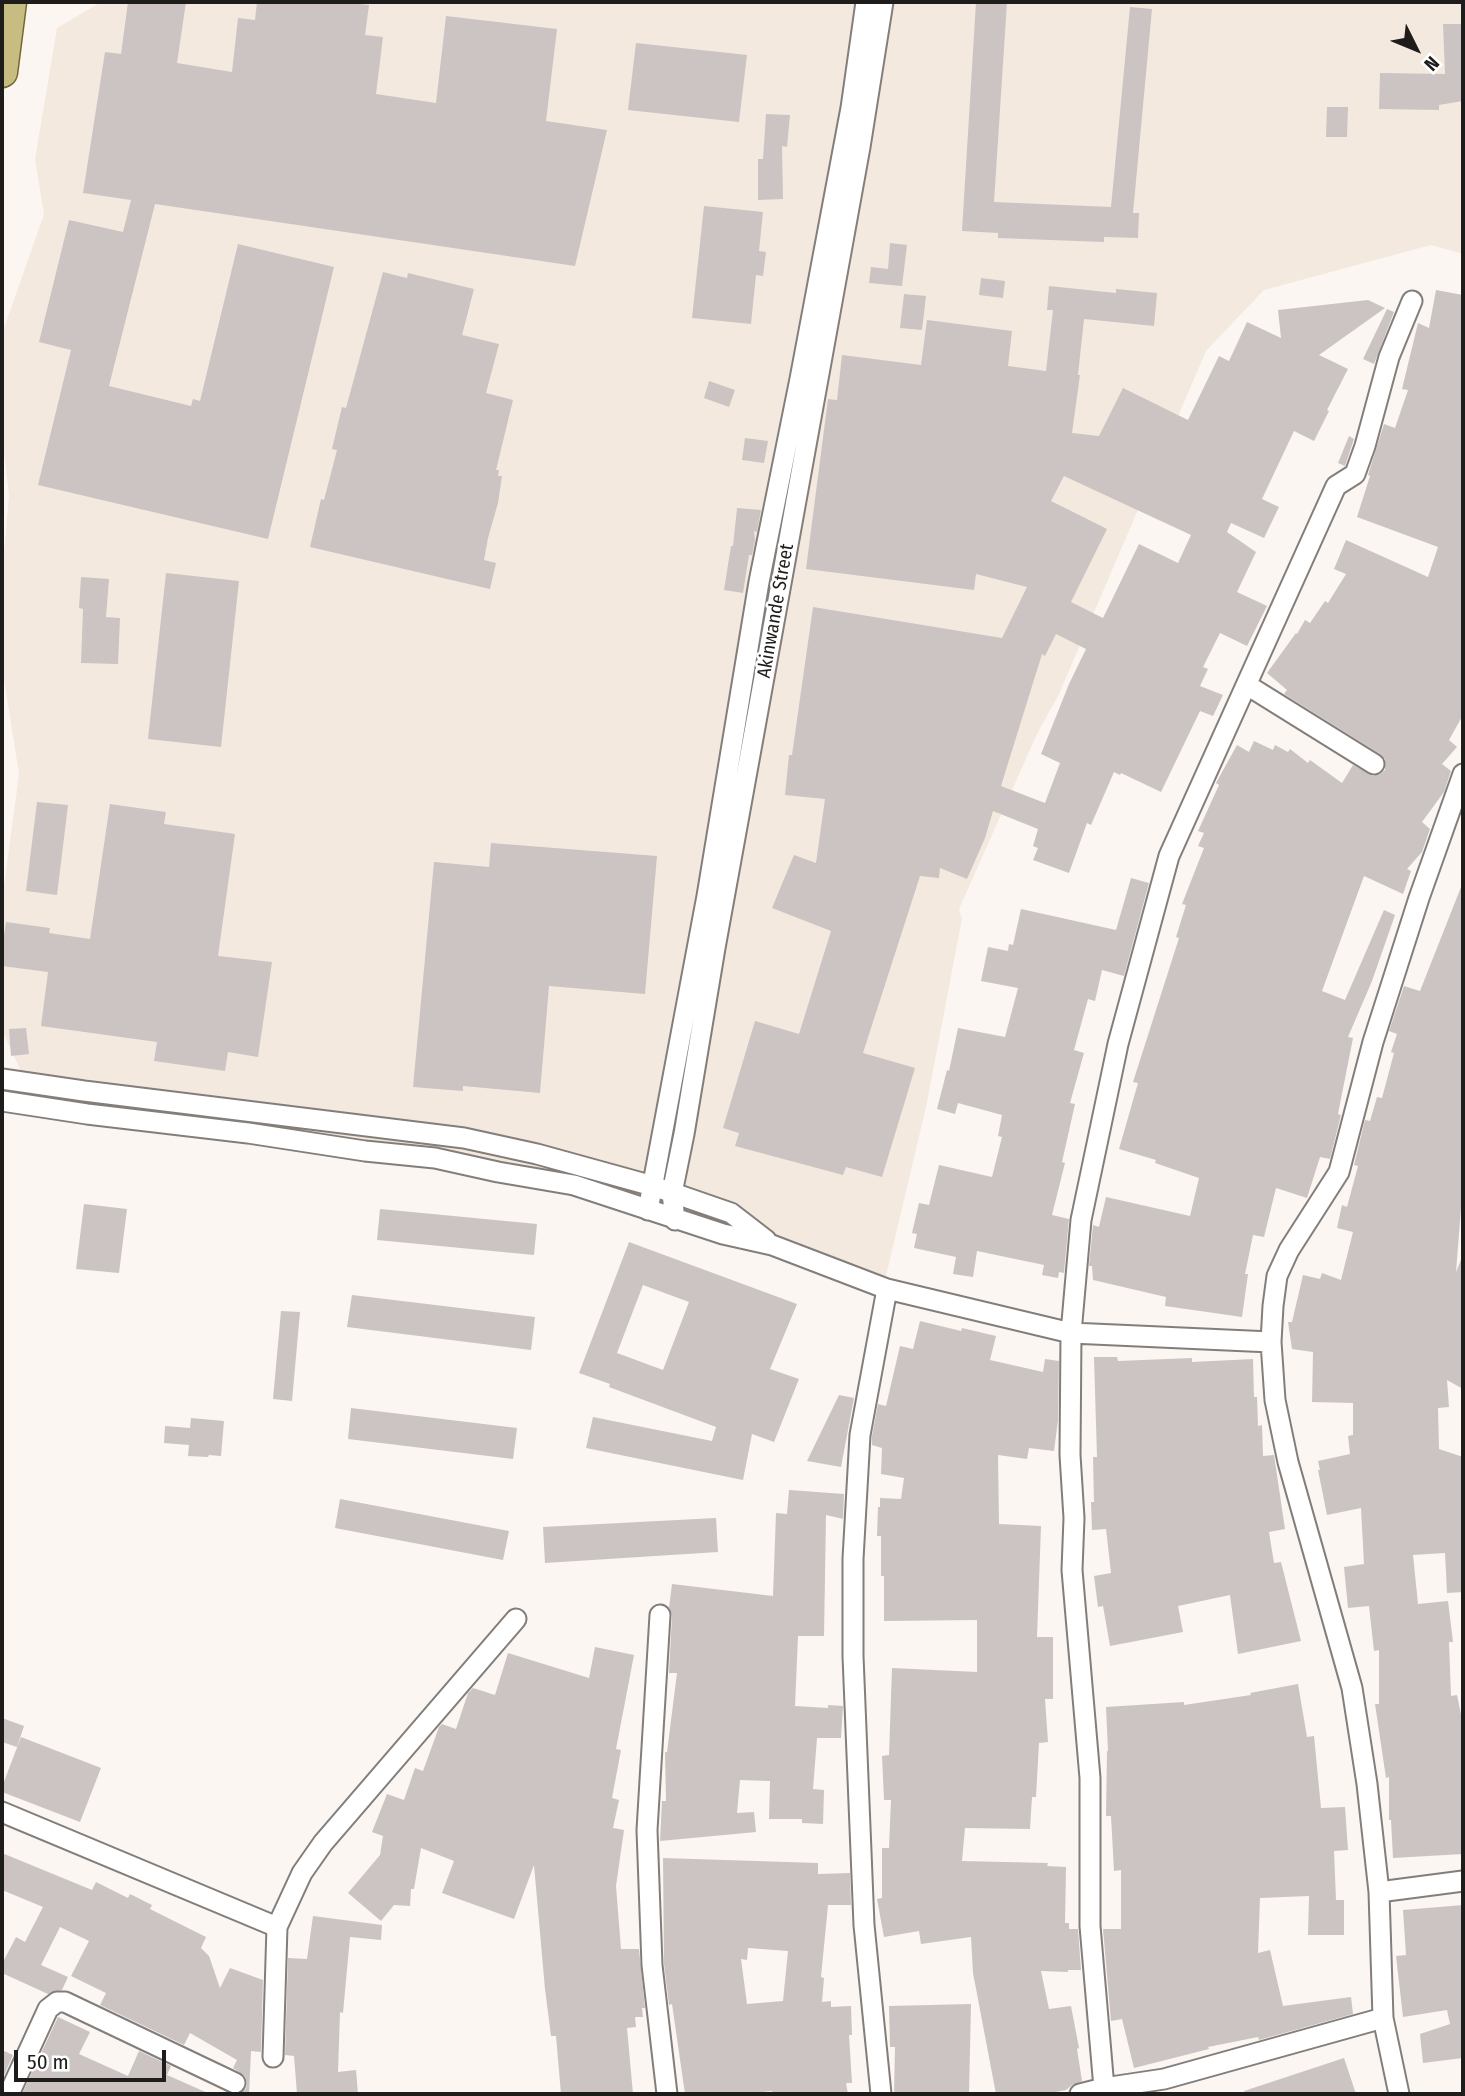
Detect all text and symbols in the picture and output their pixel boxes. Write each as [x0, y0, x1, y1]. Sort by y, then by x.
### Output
north arrow [1381, 14, 1451, 84]
text: N [1419, 52, 1444, 76]
street label: Akinwande Street [753, 542, 799, 680]
scale bar [18, 2036, 170, 2080]
text: 50 m [27, 2049, 69, 2075]

